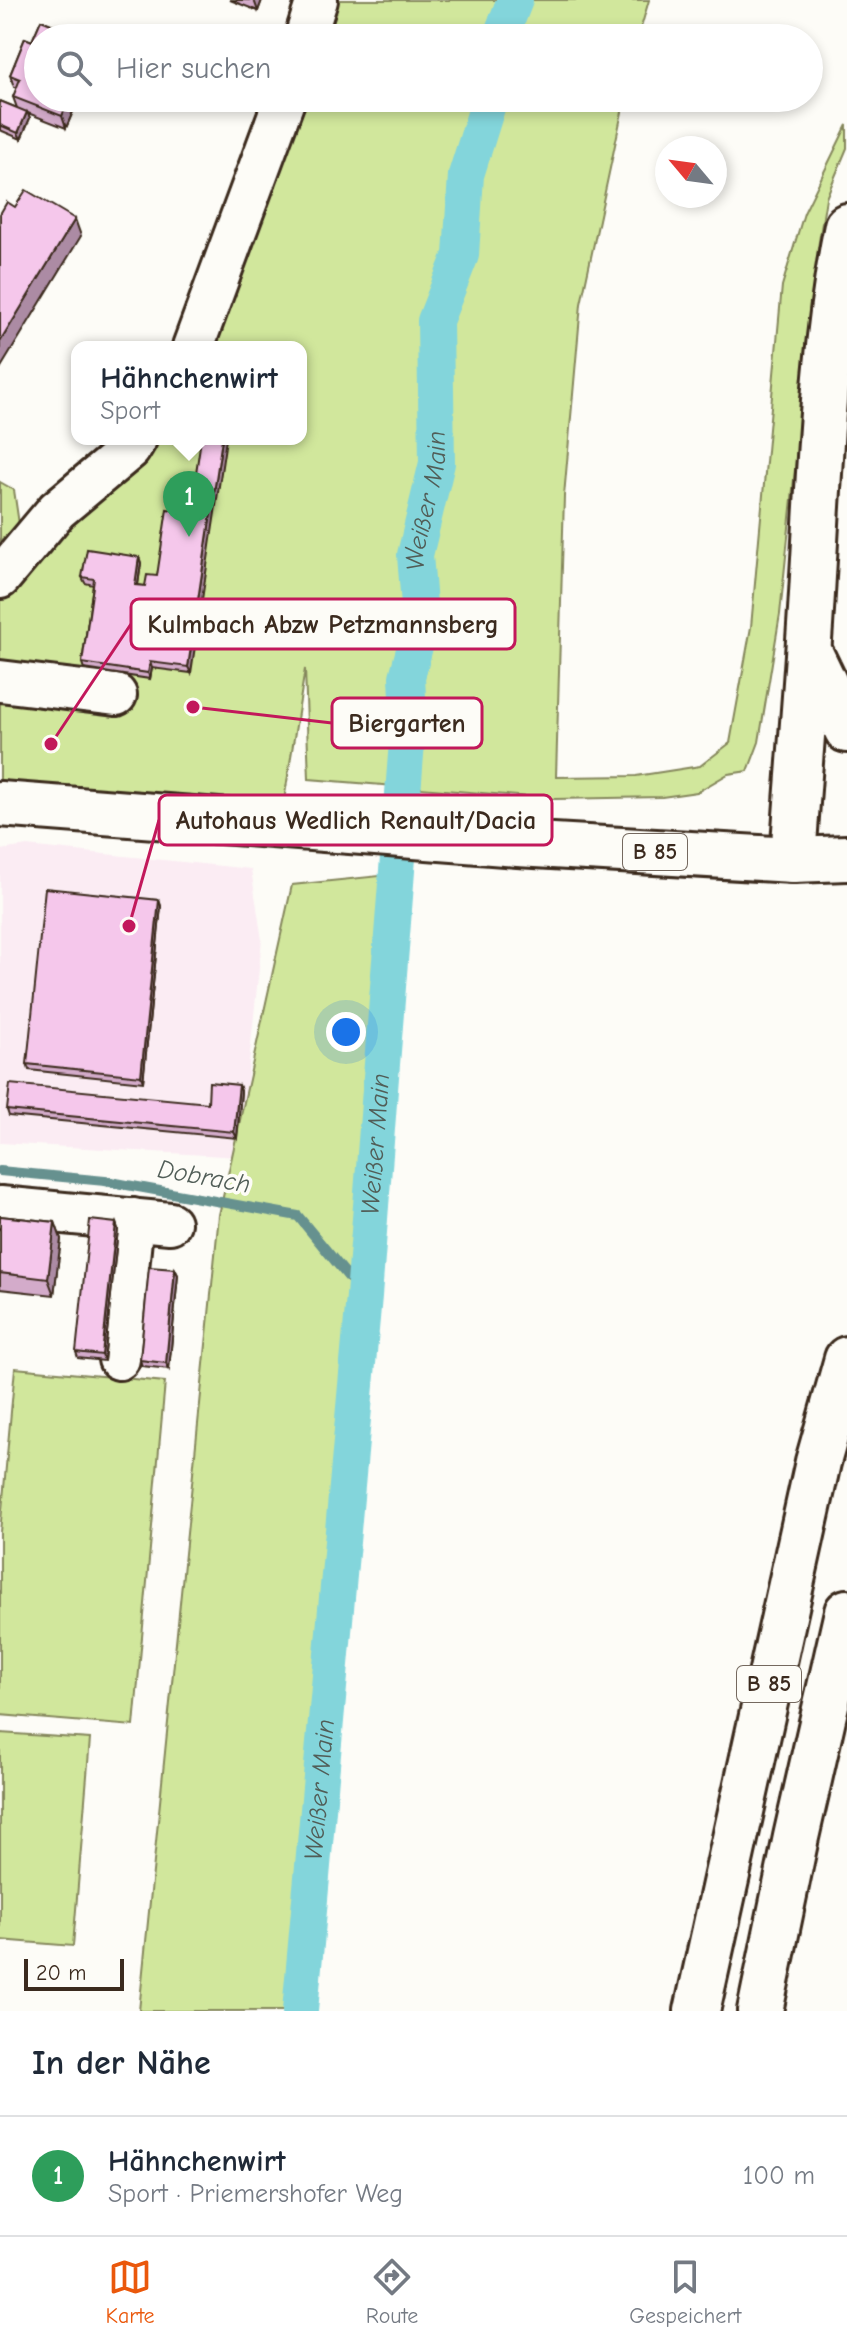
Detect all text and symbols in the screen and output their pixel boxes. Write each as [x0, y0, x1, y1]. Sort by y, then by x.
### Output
search box [24, 24, 823, 112]
icon: search [52, 46, 96, 90]
text: Hier suchen [116, 51, 271, 86]
north arrow [655, 136, 727, 208]
popup [71, 341, 307, 445]
text: Hähnchenwirt [100, 361, 278, 396]
text: Sport [100, 396, 160, 426]
water label: Weißer Main [399, 431, 452, 572]
pin: 1 [163, 471, 215, 537]
callout: Kulmbach Abzw Petzmannsberg [131, 599, 515, 649]
text: Kulmbach Abzw Petzmannsberg [147, 610, 499, 640]
callout: Biergarten [332, 698, 482, 748]
text: Biergarten [348, 709, 466, 739]
callout: Autohaus Wedlich Renault/Dacia [159, 795, 552, 845]
text: Autohaus Wedlich Renault/Dacia [176, 806, 536, 836]
road number: B 85 [623, 834, 687, 870]
your location [326, 1012, 366, 1052]
water label: Weißer Main [355, 1072, 396, 1216]
water label: Dobrach [155, 1154, 253, 1200]
road number: B 85 [737, 1666, 801, 1702]
water label: Weißer Main [299, 1718, 341, 1862]
scale bar [24, 1955, 124, 1991]
text: 20 m [36, 1960, 86, 1986]
text: In der Nähe [32, 2043, 211, 2083]
text: Hähnchenwirt [108, 2144, 286, 2179]
text: 1 [53, 2161, 63, 2191]
text: 100 m [743, 2161, 815, 2191]
text: Sport · Priemershofer Weg [108, 2179, 403, 2209]
tab: Karte [106, 2255, 155, 2329]
tab: Route [366, 2255, 418, 2329]
tab: Gespeichert [629, 2255, 741, 2329]

